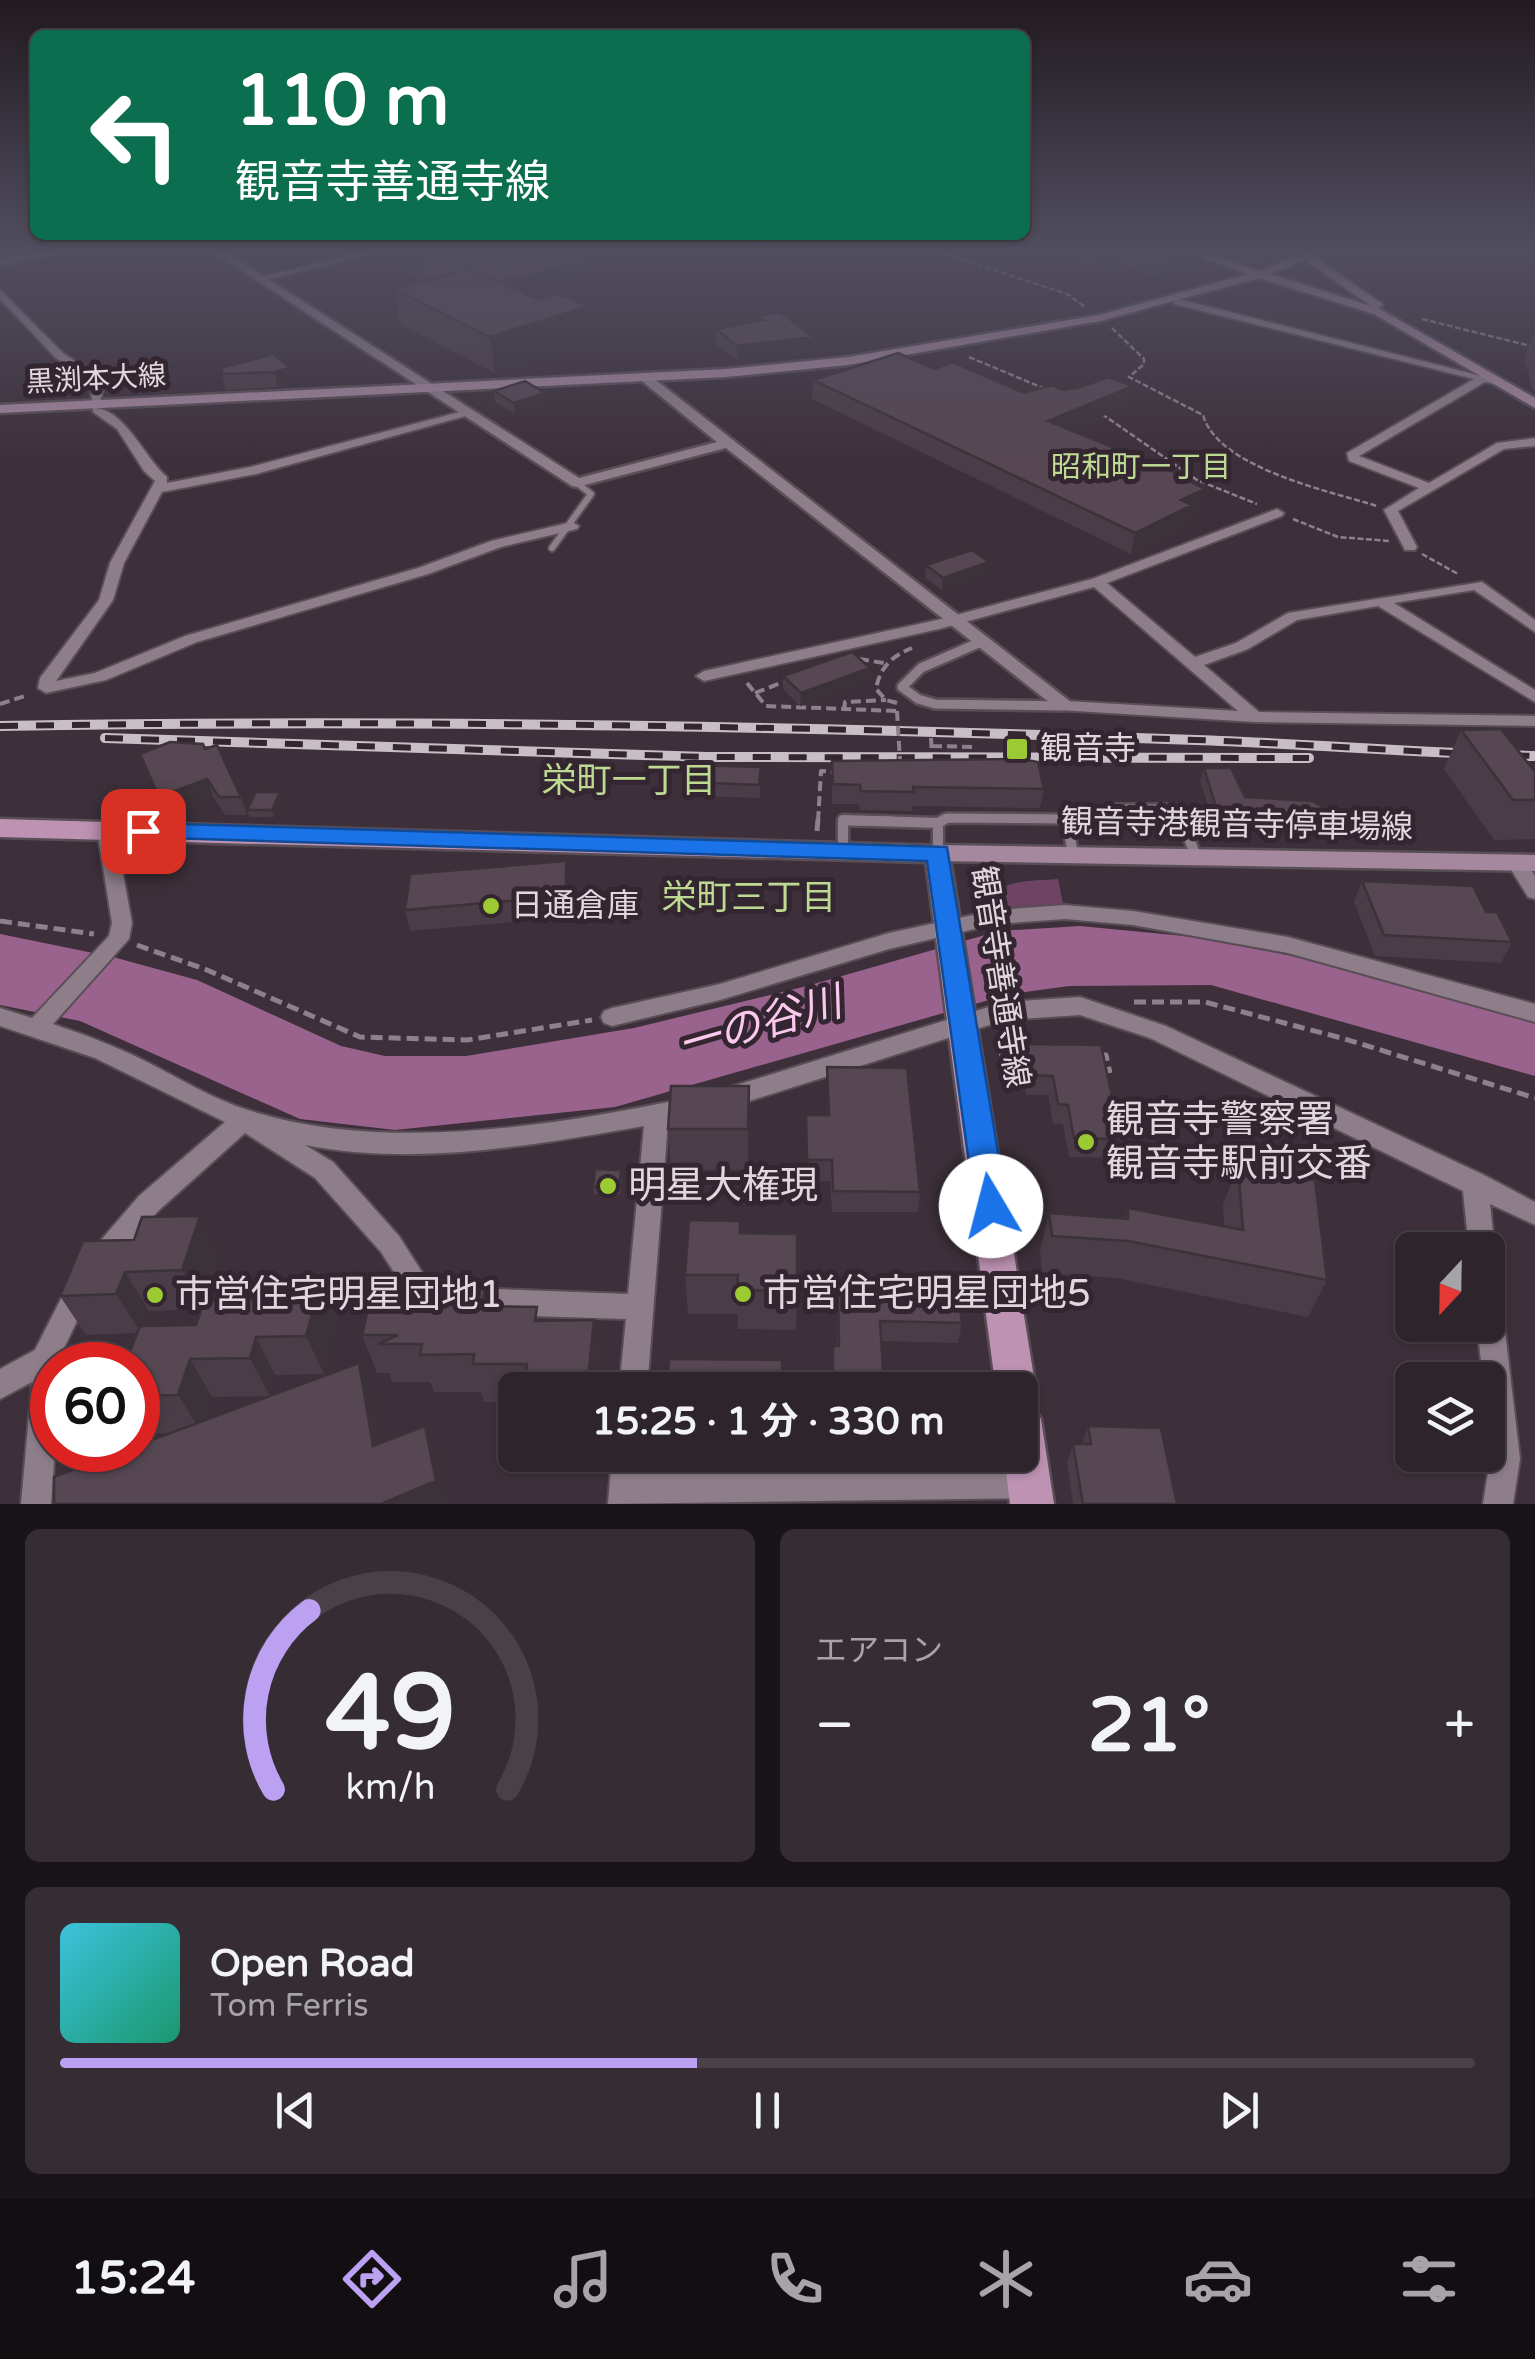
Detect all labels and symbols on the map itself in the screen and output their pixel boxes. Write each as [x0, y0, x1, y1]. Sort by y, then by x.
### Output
street label: 黒渕本大線 [25, 358, 167, 400]
district label: 昭和町一丁目 [1051, 449, 1231, 486]
place label: 観音寺 [1040, 730, 1136, 768]
marker: 観音寺 [1004, 736, 1030, 762]
district label: 栄町一丁目 [541, 760, 717, 802]
pin [101, 789, 186, 874]
street label: 観音寺港観音寺停車場線 [1061, 803, 1413, 847]
street label: 観音寺善通寺線 [964, 863, 1036, 1091]
district label: 栄町三丁目 [661, 877, 837, 919]
place label: 日通倉庫 [511, 887, 639, 925]
marker: 日通倉庫 [480, 895, 502, 917]
water label: 一の谷川 [672, 975, 852, 1072]
place label: 観音寺警察署 観音寺駅前交番 [1106, 1097, 1372, 1187]
marker: 観音寺警察署 観音寺駅前交番 [1075, 1131, 1097, 1153]
position arrow [939, 1154, 1043, 1258]
place label: 明星大権現 [628, 1163, 818, 1209]
marker: 明星大権現 [597, 1175, 619, 1197]
north arrow [1395, 1232, 1505, 1342]
place label: 市営住宅明星団地5 [763, 1271, 1091, 1317]
place label: 市営住宅明星団地1 [175, 1272, 503, 1318]
marker: 市営住宅明星団地5 [732, 1283, 754, 1305]
marker: 市営住宅明星団地1 [144, 1284, 166, 1306]
speed limit sign: 60 [30, 1342, 160, 1472]

